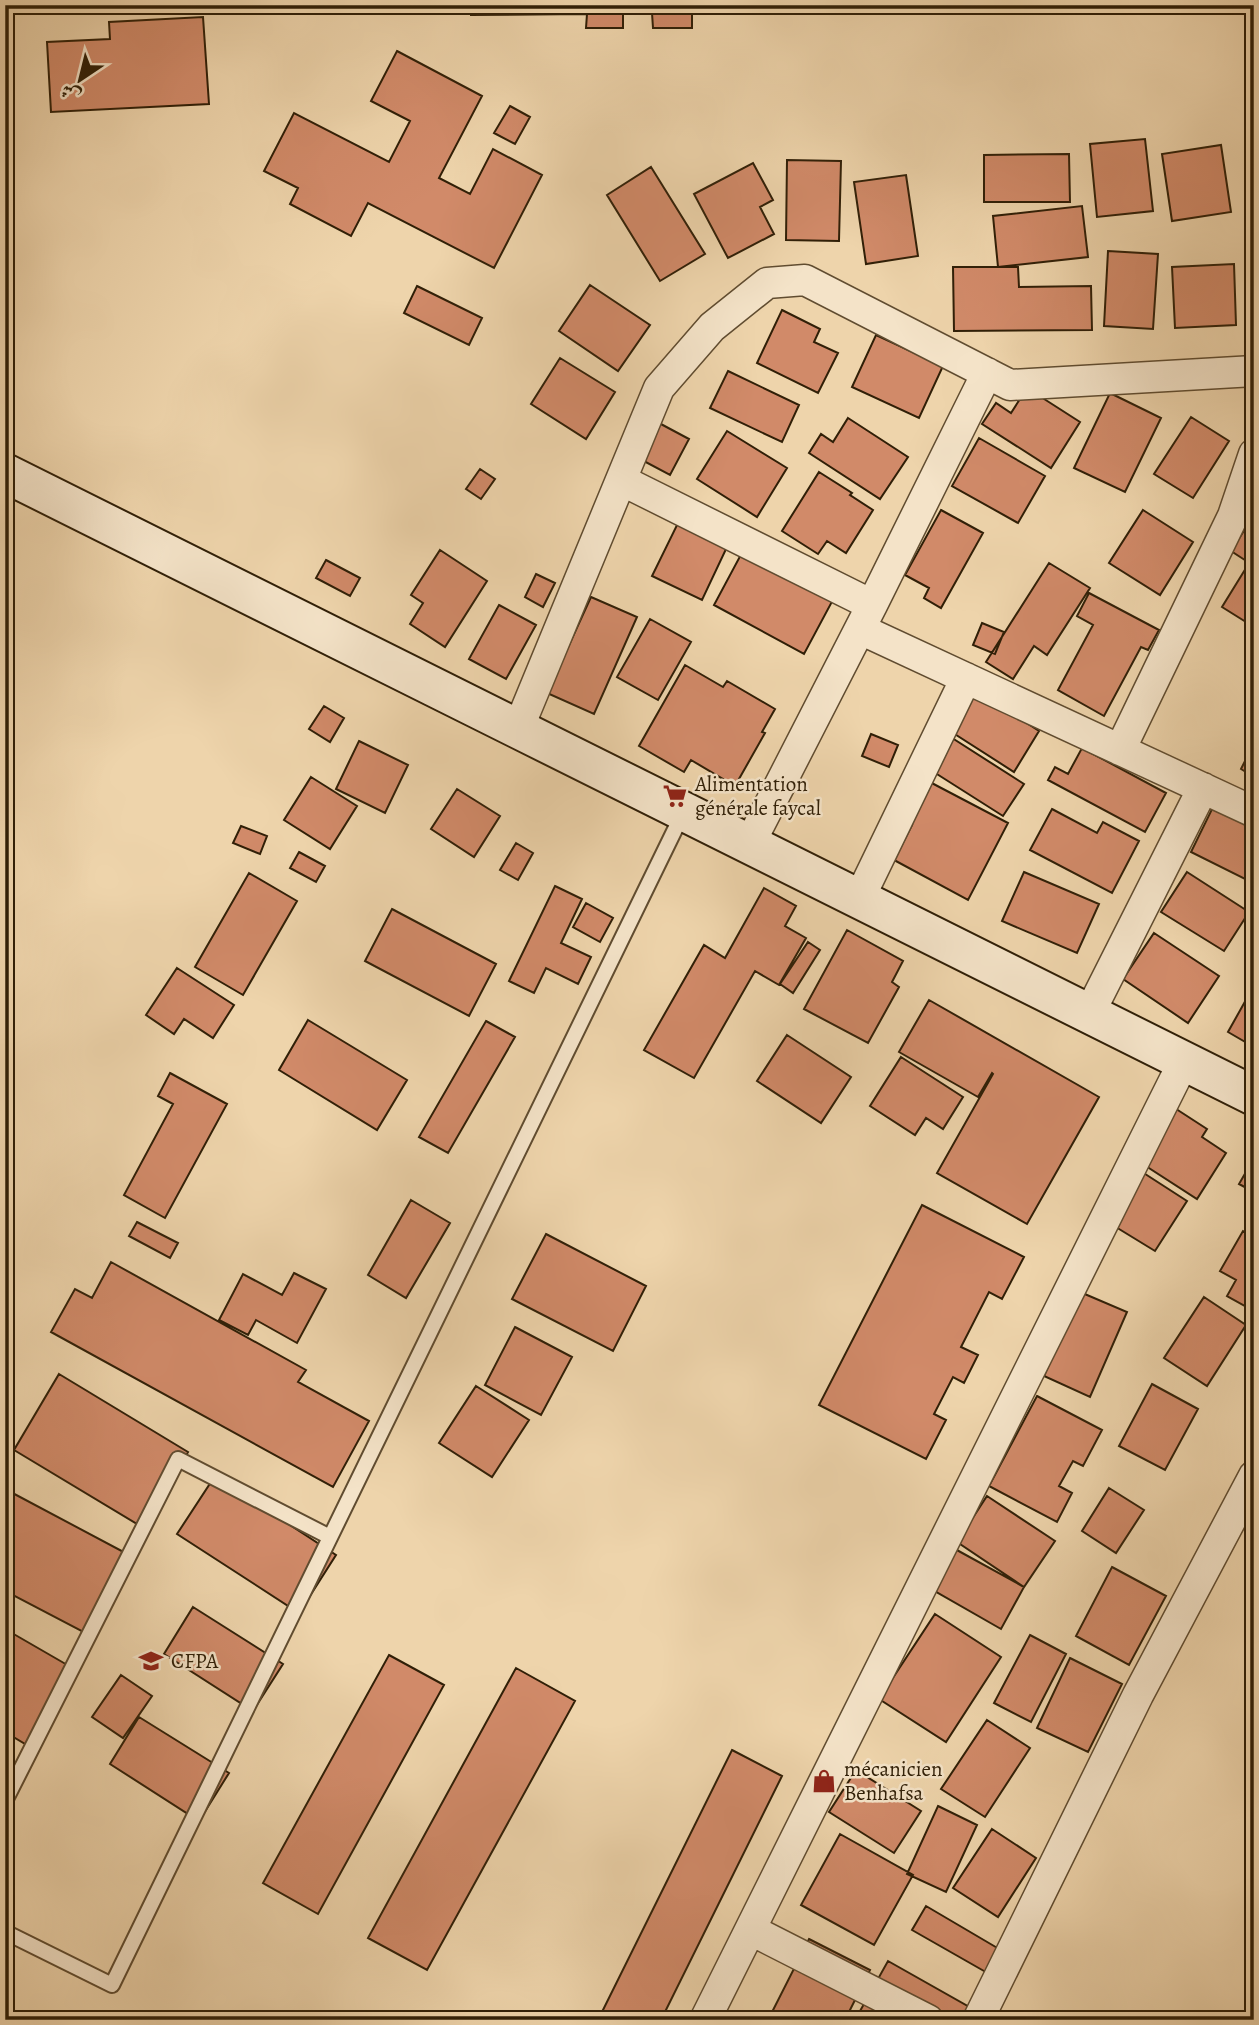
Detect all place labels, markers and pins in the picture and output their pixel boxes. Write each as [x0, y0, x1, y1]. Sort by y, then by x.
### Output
place label: Alimentation générale faycal [694, 770, 821, 822]
supermarket icon: Alimentation générale faycal [661, 782, 689, 810]
school or university icon: CFPA [137, 1647, 165, 1675]
place label: CFPA [171, 1647, 219, 1675]
place label: mécanicien Benhafsa [844, 1755, 943, 1807]
shop icon: mécanicien Benhafsa [810, 1767, 838, 1795]

